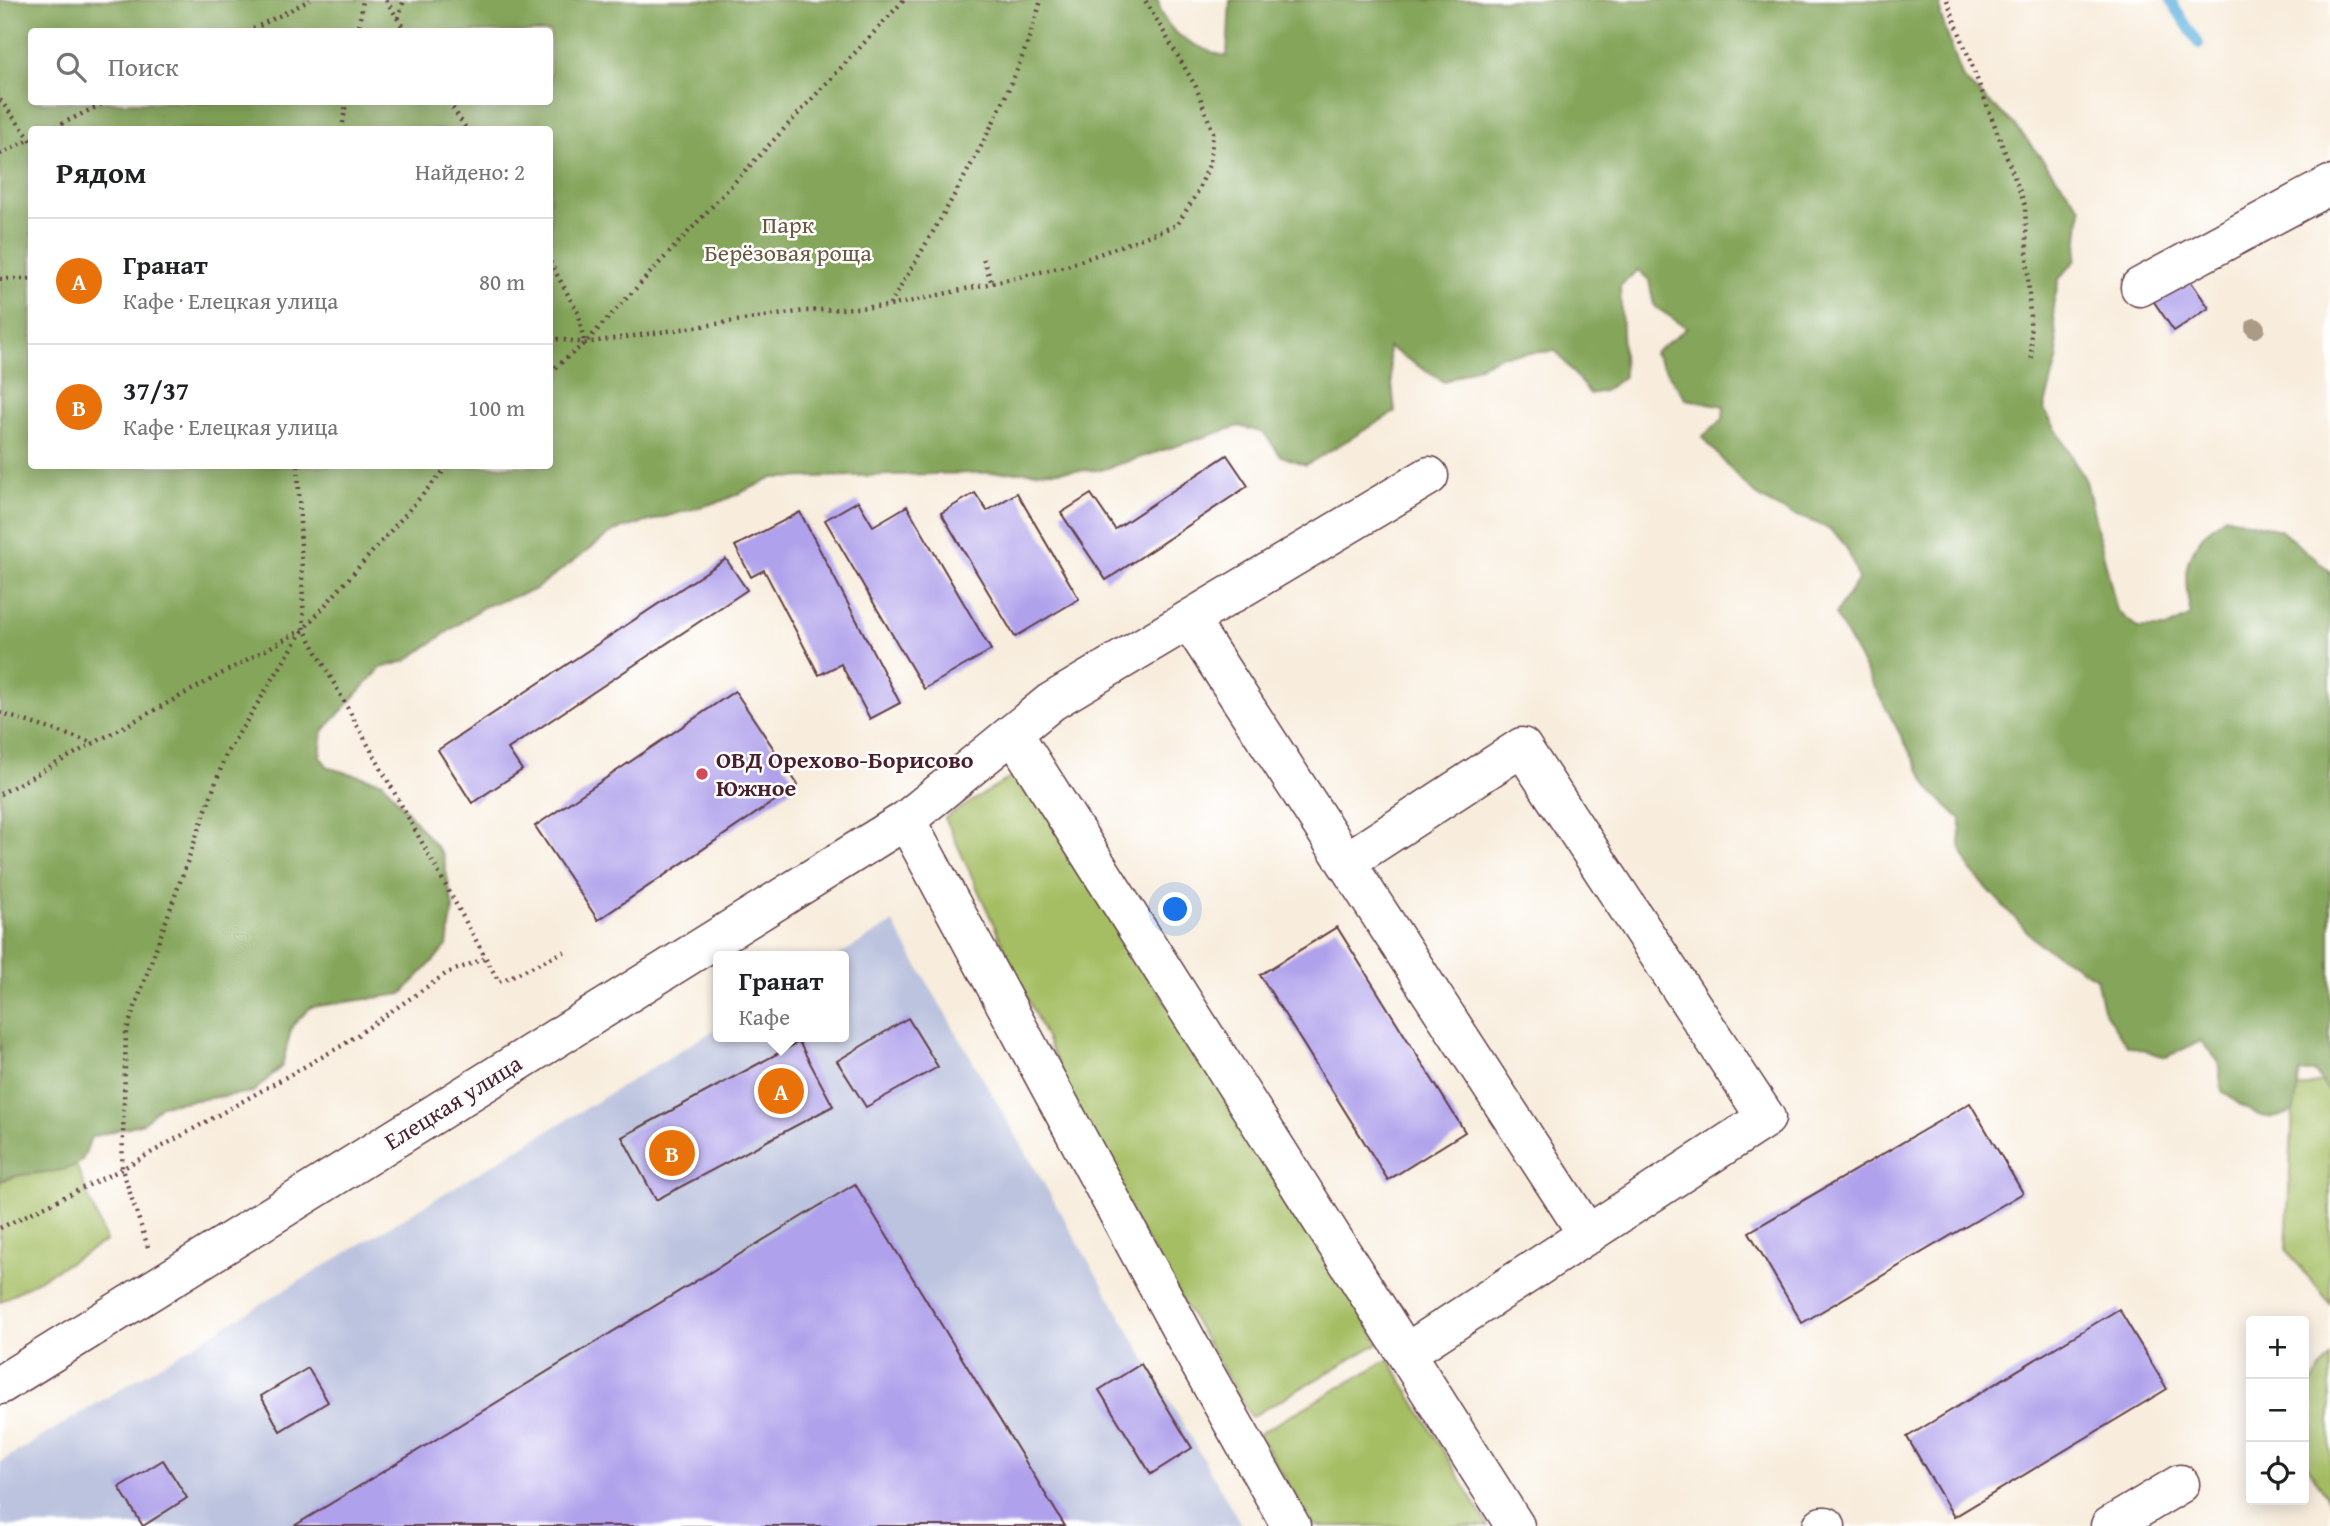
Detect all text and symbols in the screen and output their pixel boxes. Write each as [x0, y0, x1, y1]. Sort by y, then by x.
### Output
search box [28, 28, 553, 105]
text: Поиск [108, 47, 179, 86]
icon: search [52, 48, 90, 86]
text: Рядом [56, 150, 147, 194]
text: Найдено: 2 [415, 155, 525, 188]
park label: Парк Берёзовая роща [704, 207, 872, 270]
text: Гранат [123, 245, 208, 284]
text: A [72, 265, 86, 298]
text: 80 m [479, 265, 525, 298]
text: Кафе · Елецкая улица [123, 284, 338, 317]
text: 37/37 [123, 371, 189, 410]
text: B [72, 391, 86, 424]
text: 100 m [468, 391, 525, 424]
text: Кафе · Елецкая улица [123, 410, 338, 443]
place label: ОВД Орехово-Борисово Южное [716, 742, 974, 805]
marker: ОВД Орехово-Борисово Южное [694, 766, 710, 782]
your location [1158, 892, 1192, 926]
popup [713, 951, 849, 1042]
text: Гранат [739, 961, 823, 1000]
text: Кафе [739, 1000, 790, 1033]
street label: Елецкая улица [377, 1045, 529, 1158]
pin: A [758, 1065, 804, 1117]
pin: B [649, 1127, 695, 1179]
map controls [2246, 1316, 2309, 1505]
button: + [2246, 1316, 2309, 1379]
button: − [2246, 1379, 2309, 1442]
button: locate [2246, 1442, 2309, 1505]

